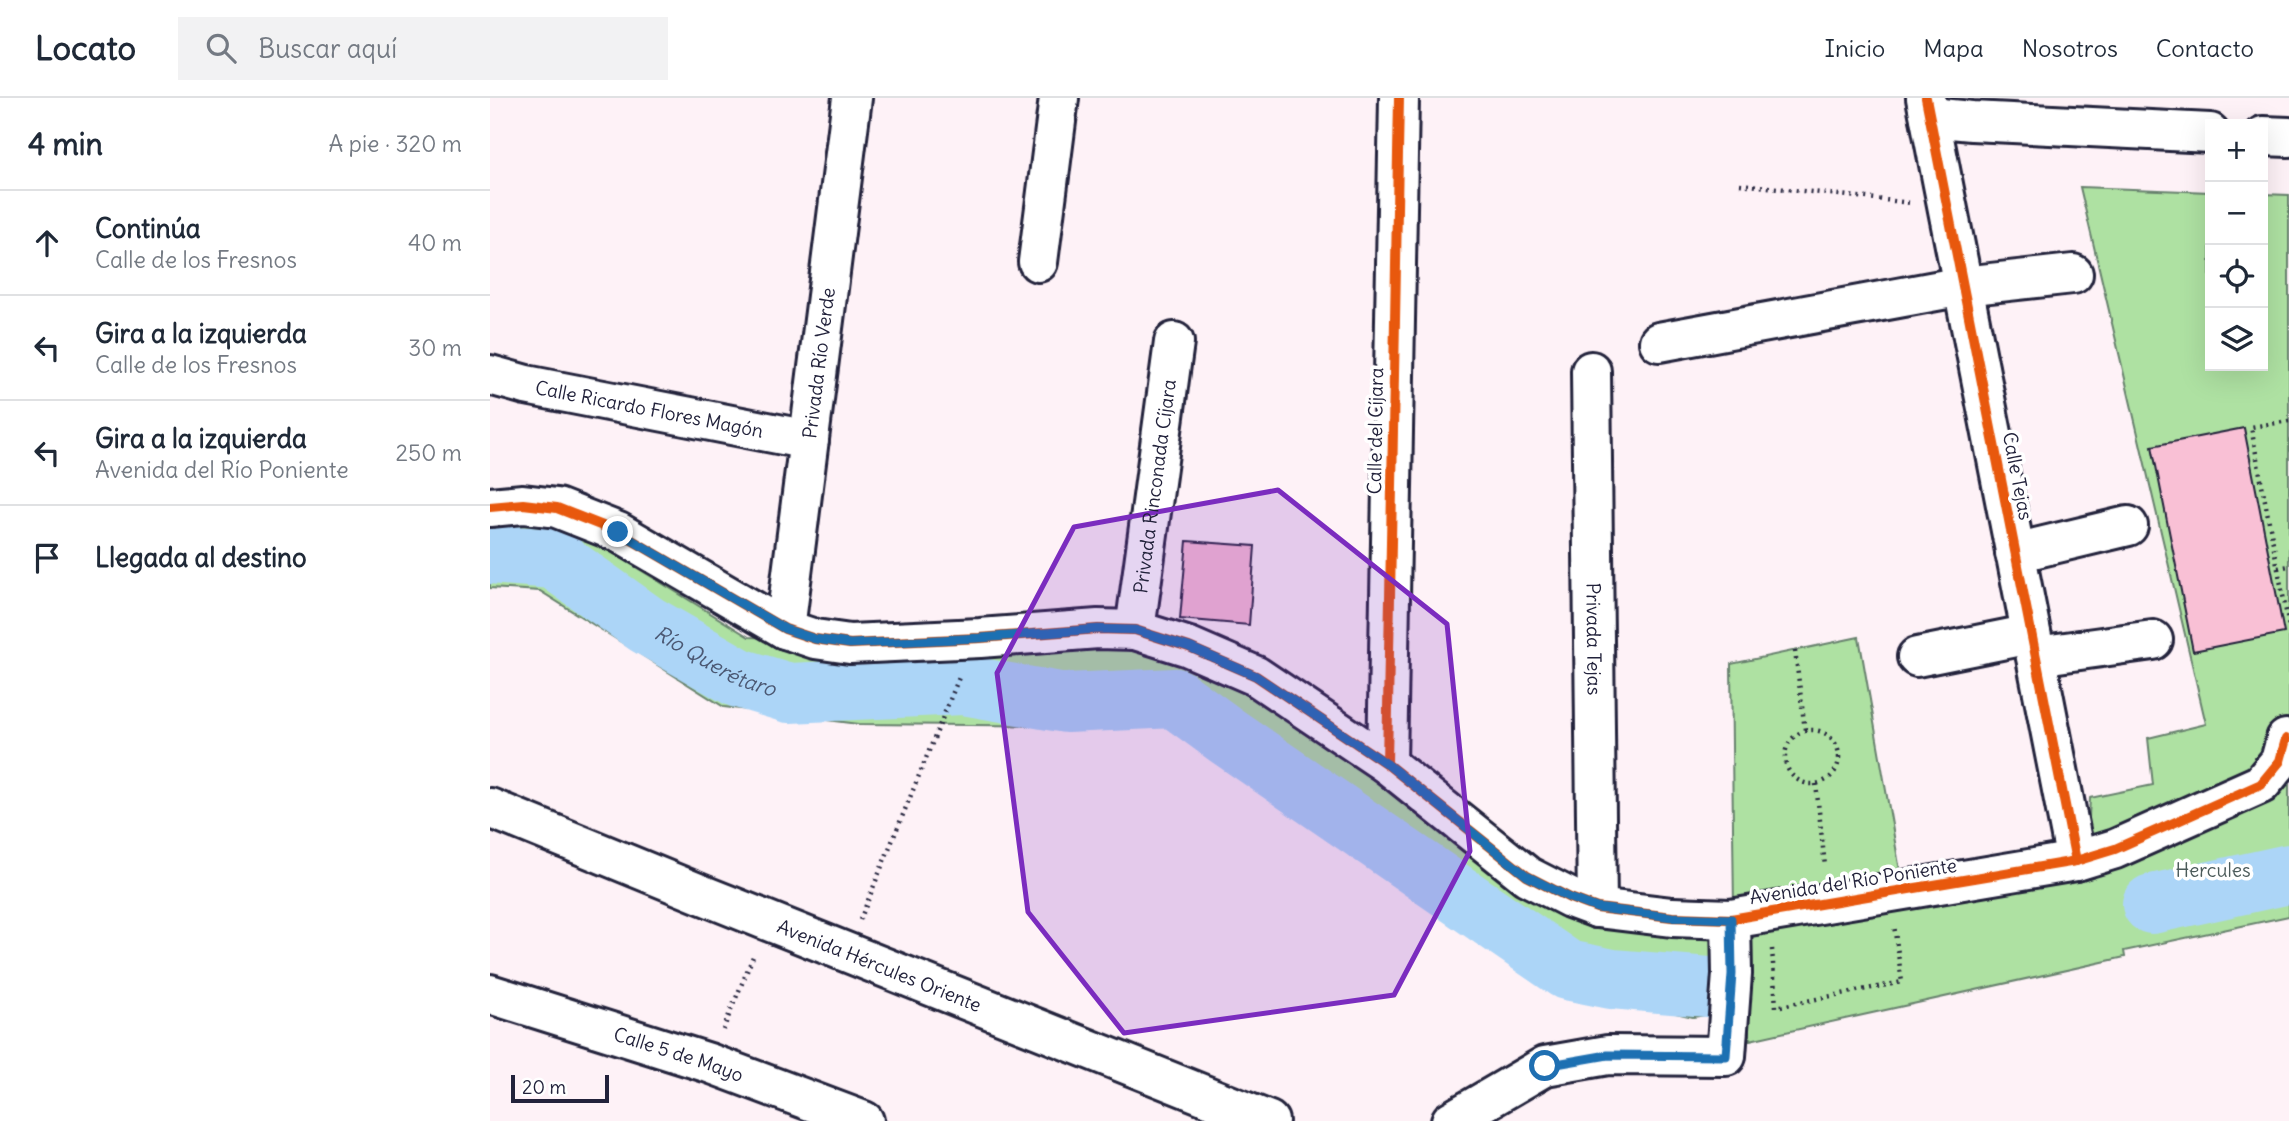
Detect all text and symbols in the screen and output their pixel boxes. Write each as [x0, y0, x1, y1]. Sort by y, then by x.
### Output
search box [178, 17, 668, 80]
text: Locato [35, 27, 136, 69]
icon: search [202, 29, 240, 67]
text: Buscar aquí [258, 32, 397, 65]
text: Inicio [1825, 33, 1885, 63]
text: Mapa [1923, 33, 1984, 63]
text: Nosotros [2022, 33, 2118, 63]
text: Contacto [2156, 33, 2254, 63]
map controls [2205, 119, 2268, 371]
button: + [2205, 119, 2268, 182]
text: 4 min [28, 125, 103, 163]
text: A pie · 320 m [329, 129, 462, 158]
button: − [2205, 182, 2268, 245]
text: Continúa [95, 212, 201, 245]
icon: ahead [28, 224, 66, 262]
text: 40 m [408, 228, 462, 257]
text: Calle de los Fresnos [95, 245, 297, 274]
button: locate [2205, 245, 2268, 308]
street label: Privada Río Verde [797, 286, 840, 440]
button: layers [2205, 308, 2268, 371]
text: Gira a la izquierda [95, 317, 307, 350]
icon: left [28, 329, 66, 367]
text: 30 m [408, 333, 462, 362]
text: Calle de los Fresnos [95, 350, 297, 379]
street label: Calle del Cíjara [1362, 367, 1388, 495]
street label: Calle Ricardo Flores Magón [533, 375, 765, 443]
street label: Privada Rinconada Cíjara [1128, 377, 1181, 595]
text: Gira a la izquierda [95, 422, 307, 455]
street label: Calle Tejas [1998, 430, 2038, 522]
icon: left [28, 434, 66, 472]
text: 250 m [395, 438, 462, 467]
text: Avenida del Río Poniente [95, 455, 349, 484]
route end [602, 516, 633, 547]
icon: arrive [28, 539, 66, 577]
text: Llegada al destino [95, 541, 307, 574]
street label: Privada Tejas [1581, 583, 1607, 695]
water label: Río Querétaro [650, 619, 780, 702]
street label: Avenida del Río Poniente [1748, 853, 1958, 909]
park label: Hercules [2175, 858, 2251, 882]
street label: Avenida Hércules Oriente [774, 914, 985, 1017]
street label: Calle 5 de Mayo [611, 1022, 747, 1087]
route start [1529, 1050, 1560, 1081]
scale bar [511, 1072, 609, 1104]
text: 20 m [522, 1075, 566, 1099]

